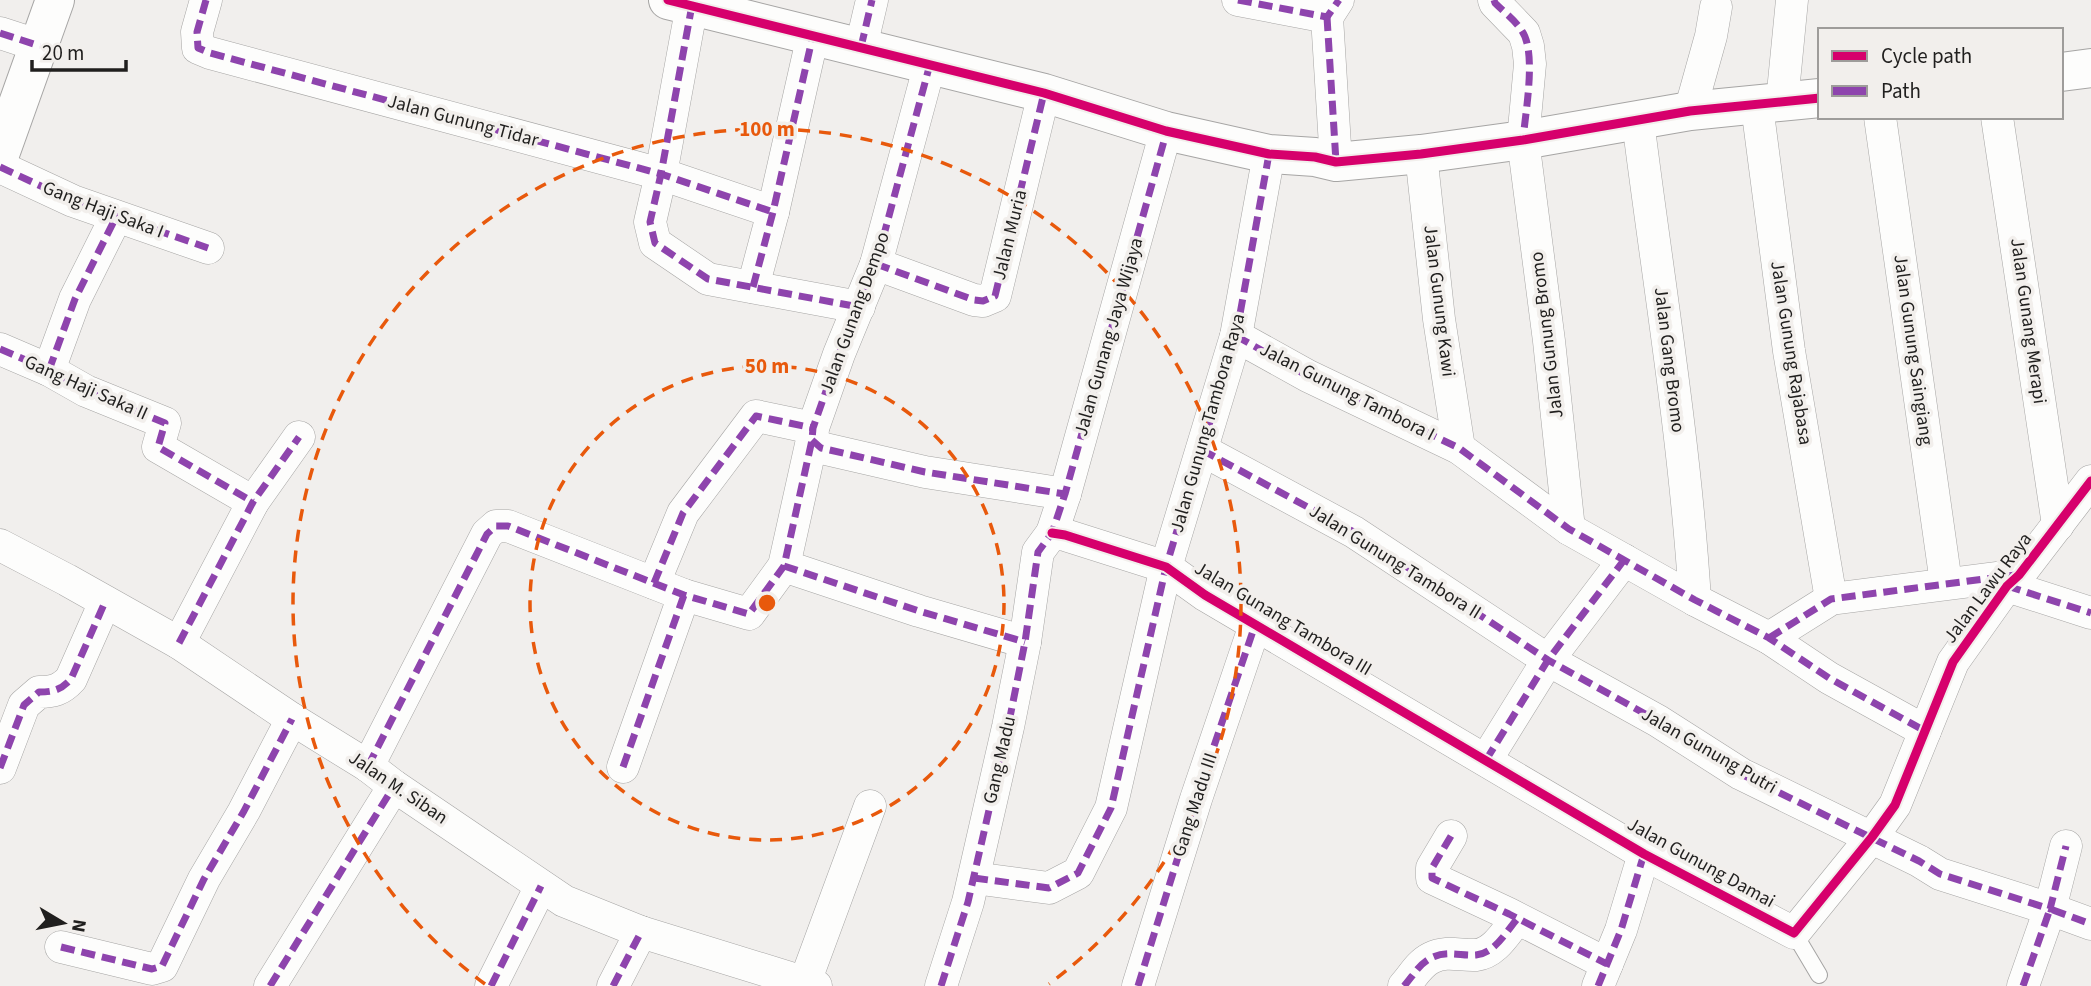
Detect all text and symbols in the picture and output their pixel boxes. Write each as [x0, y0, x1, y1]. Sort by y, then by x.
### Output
scale bar [32, 28, 126, 72]
legend [1818, 28, 2063, 119]
text: 20 m [42, 38, 84, 68]
text: Cycle path [1881, 41, 1972, 71]
text: Path [1881, 76, 1921, 106]
street label: Jalan Gunung Tidar [384, 88, 542, 154]
text: 100 m [739, 114, 795, 144]
street label: Gang Haji Saka I [39, 175, 167, 245]
street label: Jalan Muria [986, 187, 1034, 283]
street label: Jalan Gunung Kawi [1416, 224, 1462, 378]
street label: Jalan Gunang Dempo [813, 228, 897, 398]
street label: Jalan Gunang Jaya Wijaya [1068, 234, 1150, 440]
street label: Jalan Gunang Merapi [2003, 236, 2053, 406]
street label: Jalan Gunung Bromo [1523, 250, 1571, 420]
street label: Jalan Gunung Saingiang [1886, 253, 1940, 448]
street label: Jalan Gunung Rajabasa [1763, 259, 1819, 447]
street label: Jalan Gang Bromo [1647, 286, 1691, 434]
street label: Jalan Gunung Tambora Raya [1164, 310, 1252, 536]
street label: Jalan Gunung Tambora I [1255, 336, 1439, 448]
street label: Gang Haji Saka II [20, 349, 152, 427]
text: 50 m [745, 351, 789, 381]
street label: Jalan Gunung Tambora II [1304, 498, 1486, 626]
street label: Jalan Lawu Raya [1937, 527, 2039, 649]
street label: Jalan Gunang Tambora III [1189, 555, 1377, 683]
centre of rings [755, 591, 779, 615]
street label: Jalan Gunung Putri [1636, 701, 1782, 801]
street label: Gang Madu [977, 713, 1023, 807]
street label: Jalan M. Siban [343, 745, 453, 831]
street label: Gang Madu III [1165, 749, 1225, 861]
street label: Jalan Gunung Damai [1622, 811, 1780, 915]
north arrow [28, 888, 98, 958]
text: N [64, 917, 93, 934]

